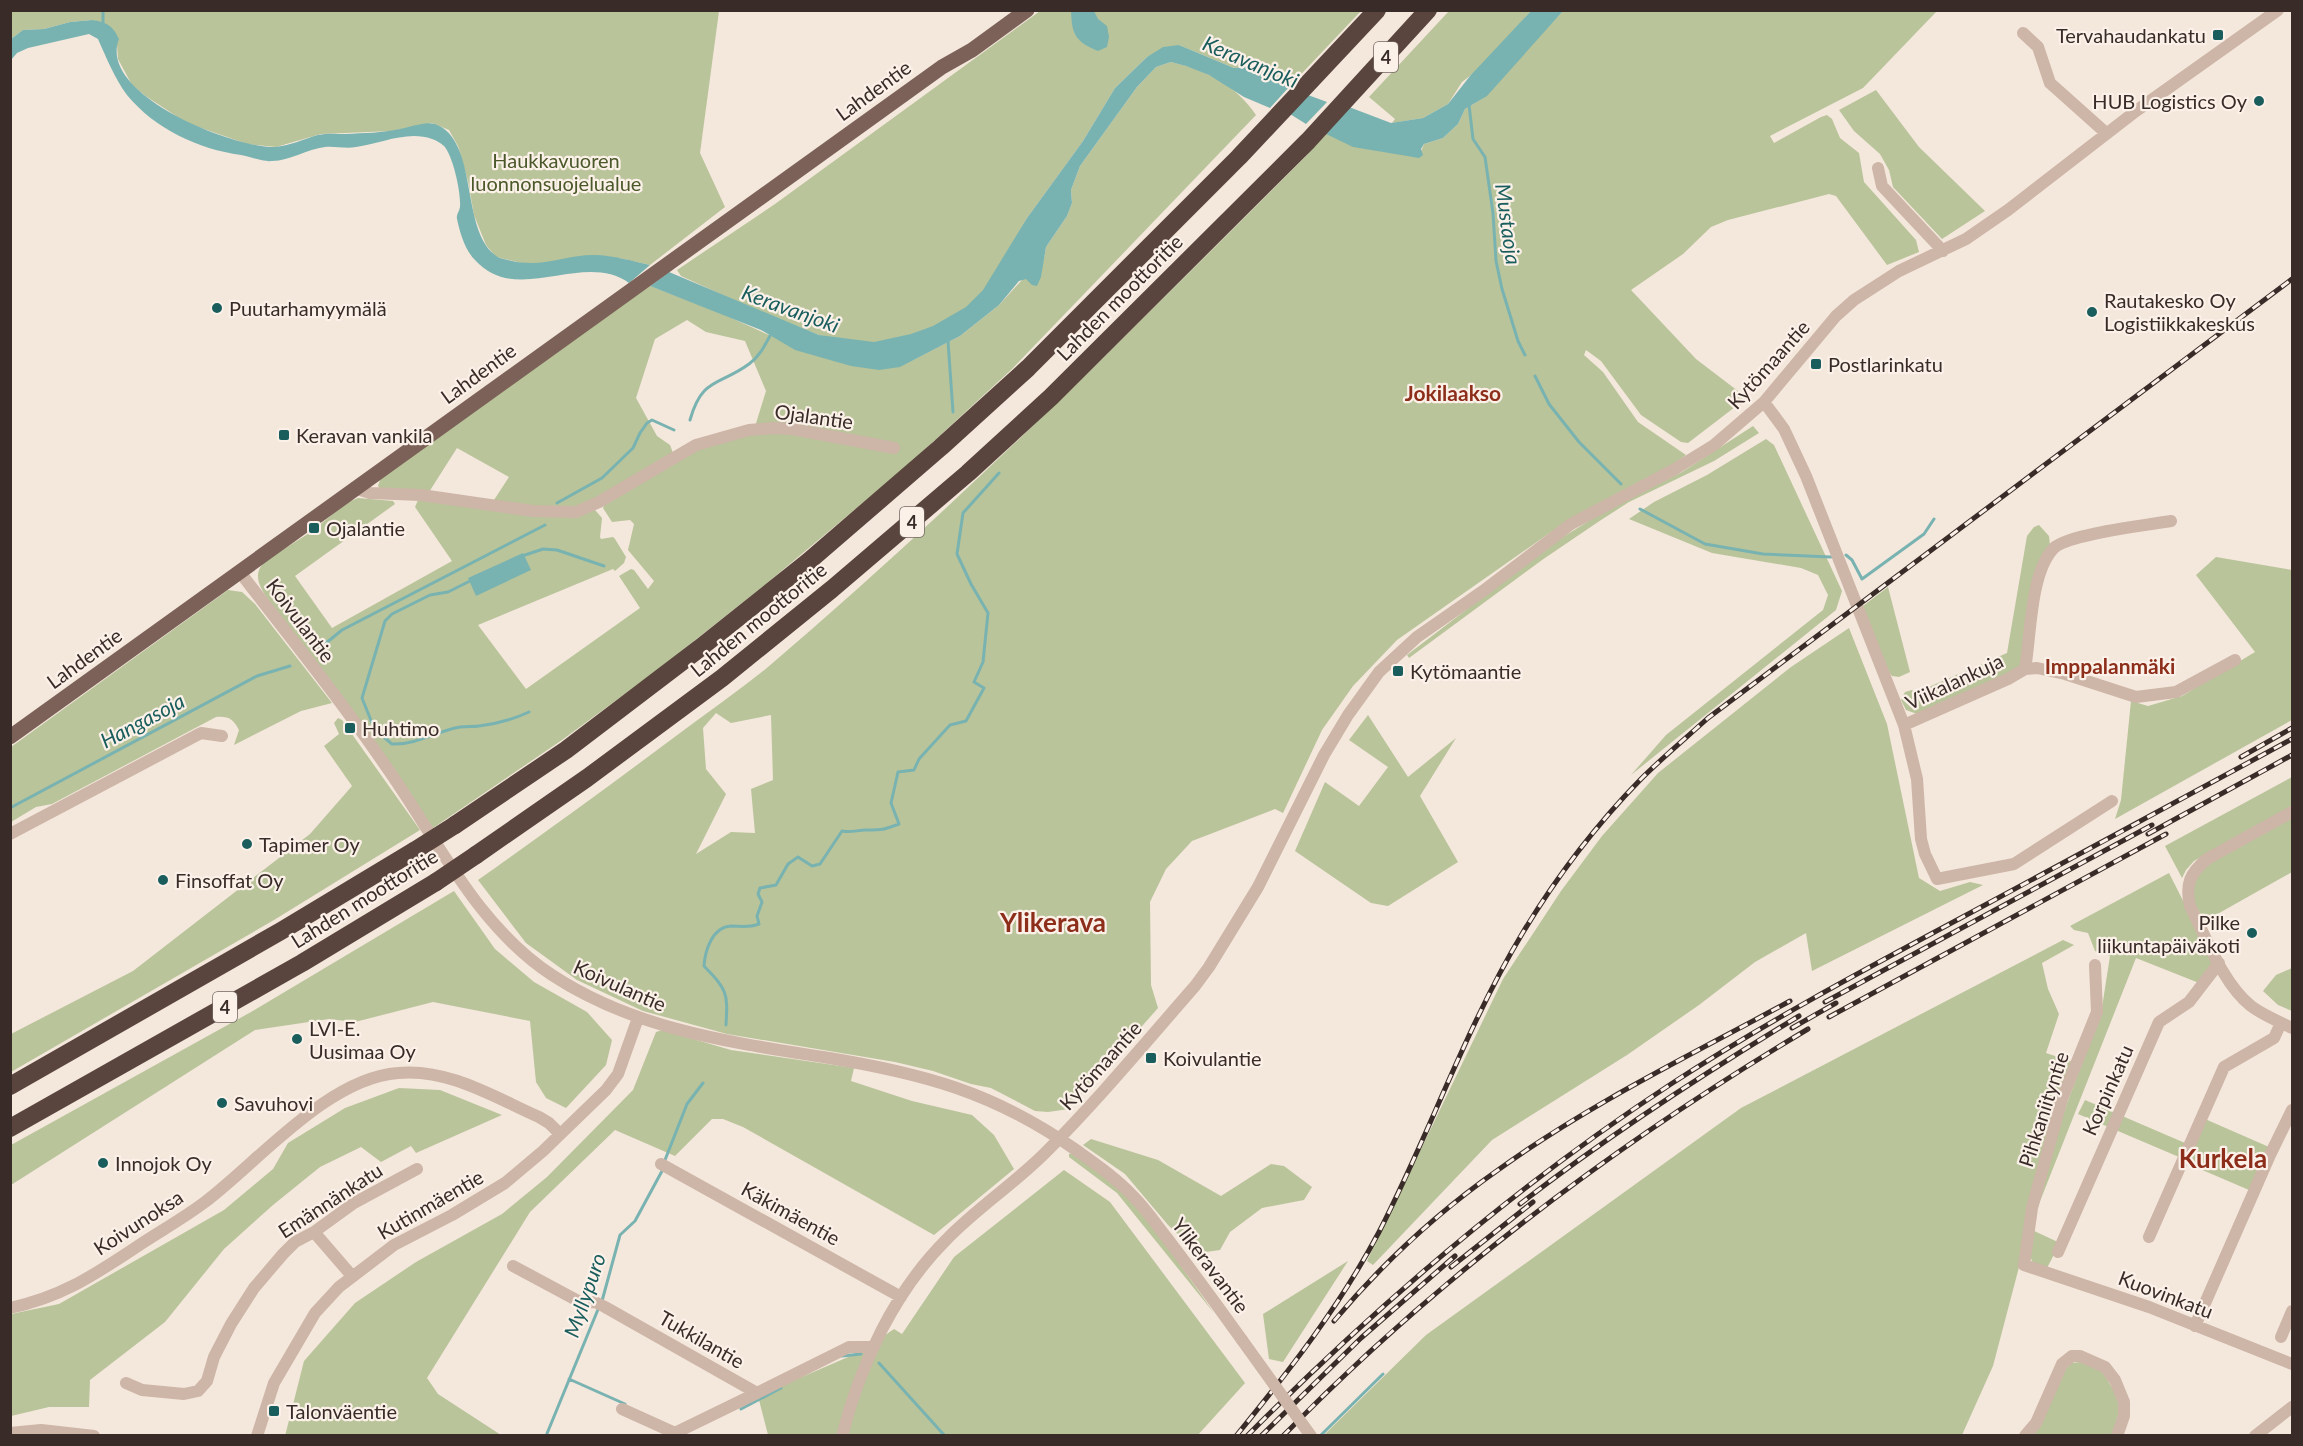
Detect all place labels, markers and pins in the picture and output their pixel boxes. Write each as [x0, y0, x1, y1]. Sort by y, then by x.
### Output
place label: Tervahaudankatu [2056, 23, 2206, 47]
marker: Tervahaudankatu [2211, 28, 2225, 42]
place label: HUB Logistics Oy [2092, 89, 2248, 113]
marker: HUB Logistics Oy [2252, 94, 2266, 108]
place label: Rautakesko Oy Logistiikkakeskus [2104, 288, 2255, 335]
place label: Puutarhamyymälä [229, 296, 387, 320]
marker: Puutarhamyymälä [210, 301, 224, 315]
marker: Rautakesko Oy Logistiikkakeskus [2085, 305, 2099, 319]
place label: Postlarinkatu [1828, 352, 1943, 376]
marker: Postlarinkatu [1809, 357, 1823, 371]
place label: Keravan vankila [296, 423, 433, 447]
marker: Keravan vankila [277, 428, 291, 442]
place label: Ojalantie [326, 516, 405, 540]
marker: Ojalantie [307, 521, 321, 535]
place label: Kytömaantie [1410, 659, 1521, 683]
marker: Kytömaantie [1391, 664, 1405, 678]
place label: Huhtimo [362, 716, 439, 740]
marker: Huhtimo [343, 721, 357, 735]
place label: Tapimer Oy [259, 832, 360, 856]
marker: Tapimer Oy [240, 837, 254, 851]
place label: Finsoffat Oy [175, 868, 284, 892]
marker: Finsoffat Oy [156, 873, 170, 887]
place label: Pilke liikuntapäiväkoti [2097, 910, 2240, 957]
marker: Pilke liikuntapäiväkoti [2245, 926, 2259, 940]
place label: LVI-E. Uusimaa Oy [309, 1016, 416, 1063]
marker: LVI-E. Uusimaa Oy [290, 1032, 304, 1046]
place label: Koivulantie [1163, 1046, 1262, 1070]
marker: Koivulantie [1144, 1051, 1158, 1065]
place label: Savuhovi [234, 1091, 313, 1115]
marker: Savuhovi [215, 1096, 229, 1110]
place label: Innojok Oy [115, 1151, 212, 1175]
marker: Innojok Oy [96, 1156, 110, 1170]
place label: Talonväentie [286, 1399, 397, 1423]
marker: Talonväentie [267, 1404, 281, 1418]

